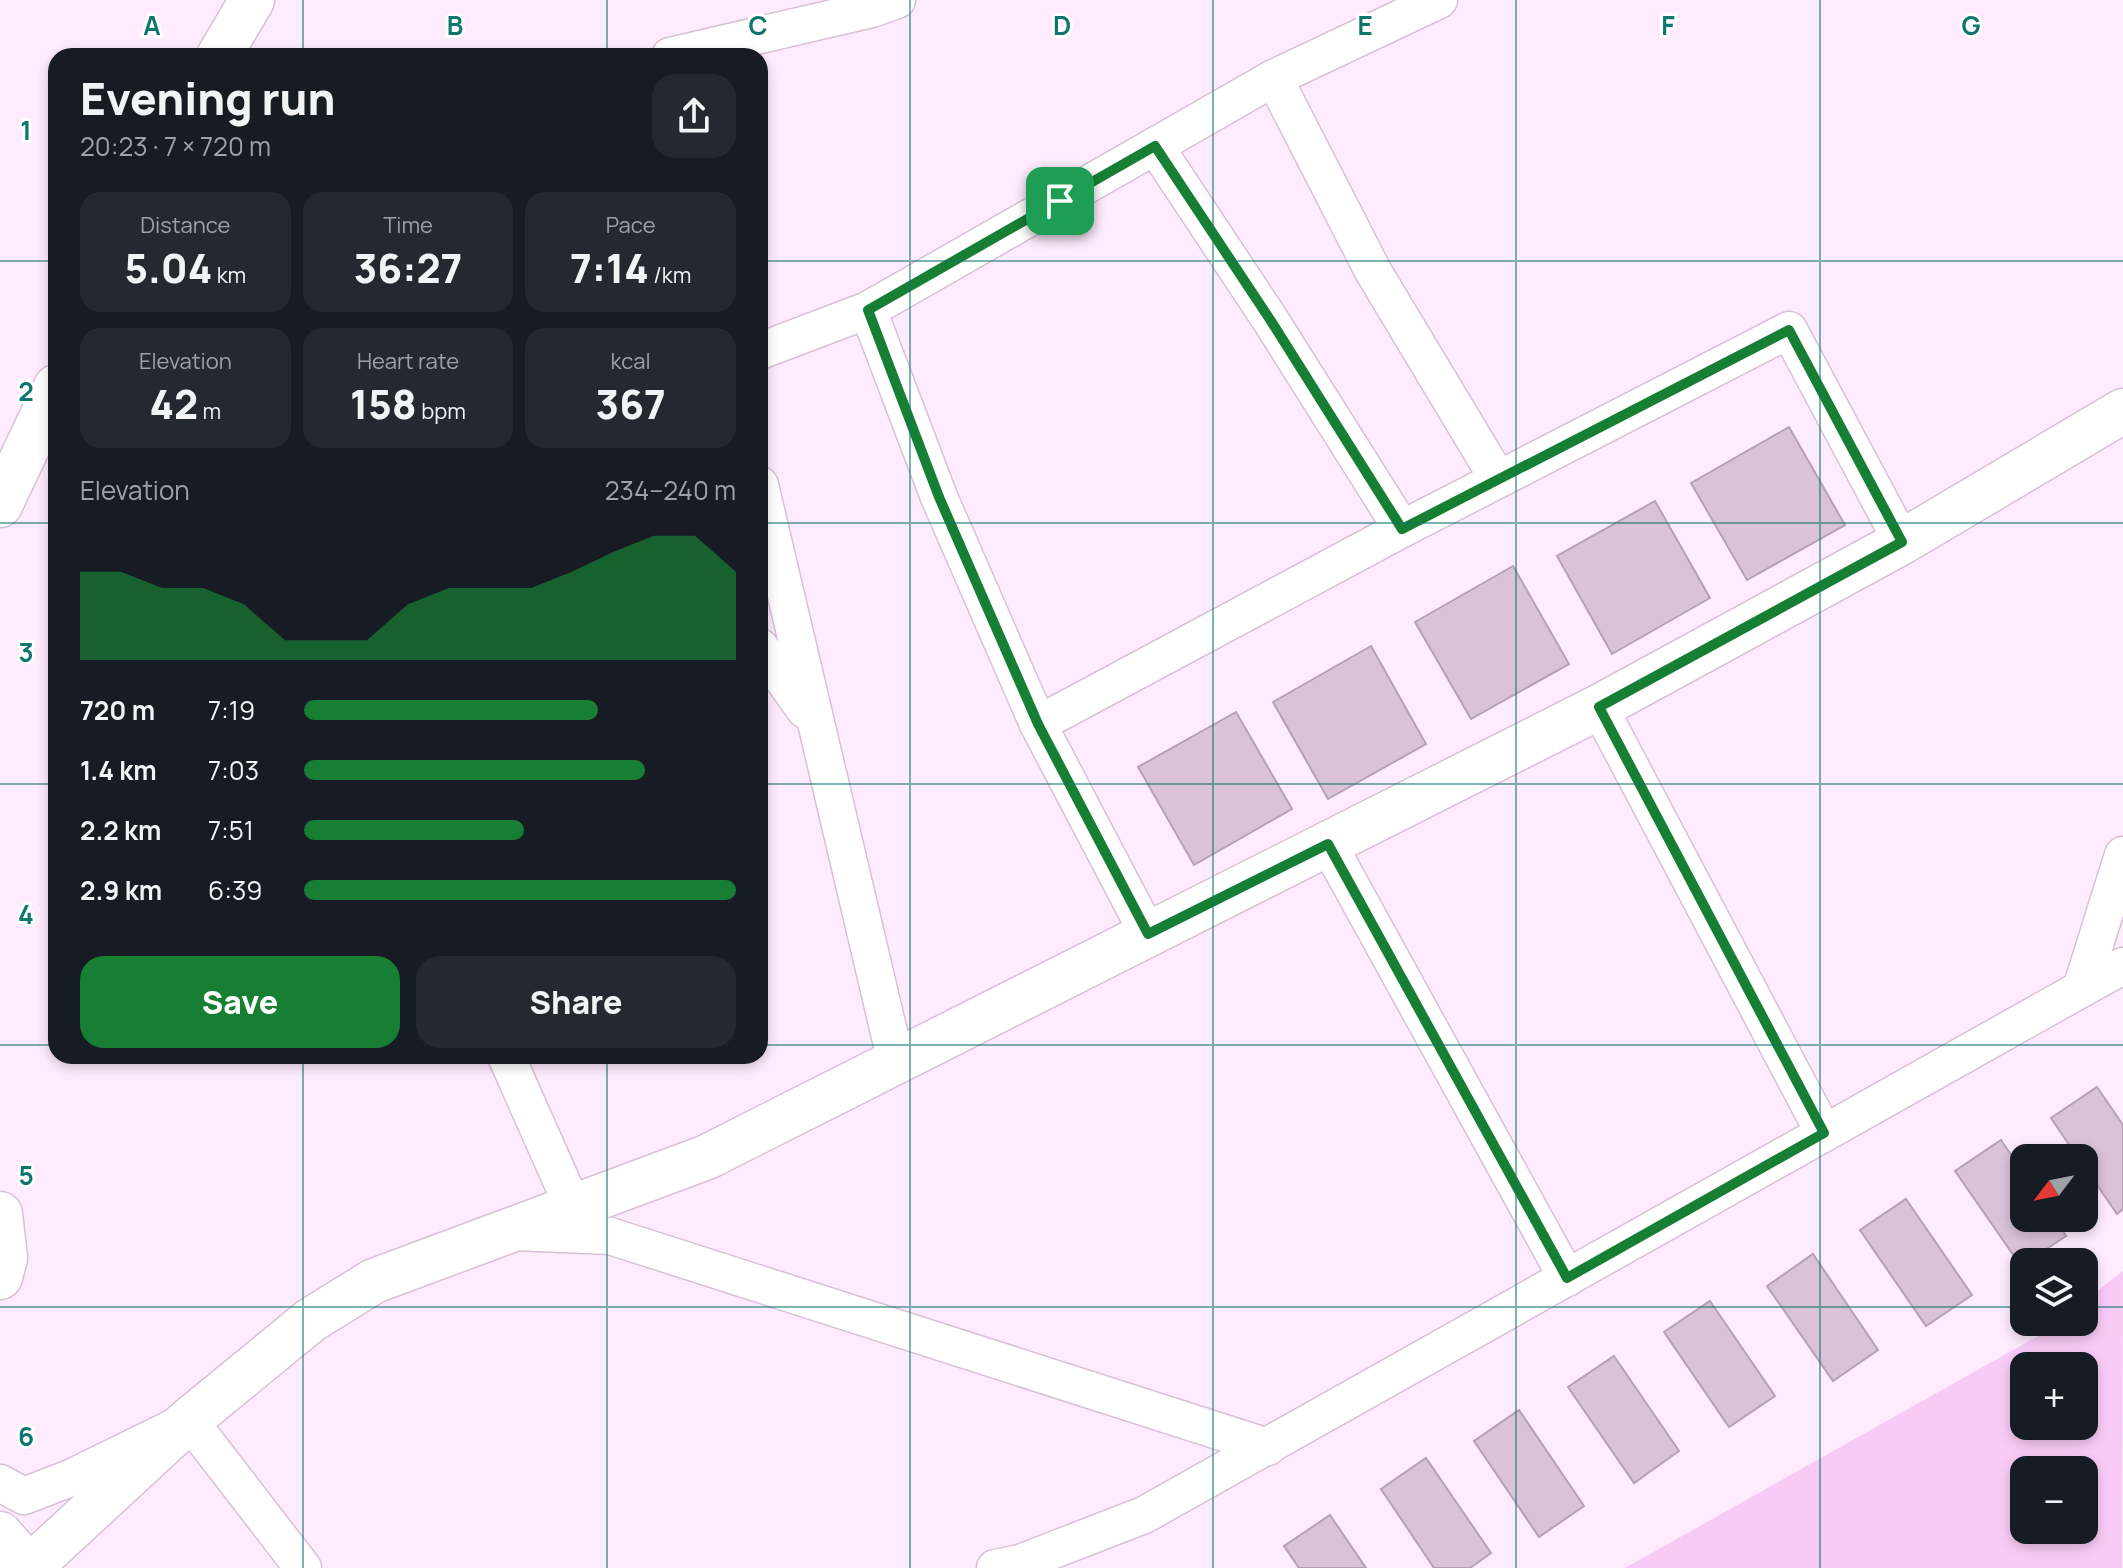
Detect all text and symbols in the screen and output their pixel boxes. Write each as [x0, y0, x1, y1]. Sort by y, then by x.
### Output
text: A [143, 7, 161, 43]
text: B [447, 7, 463, 43]
text: C [748, 7, 768, 43]
text: D [1053, 7, 1071, 43]
text: E [1357, 7, 1373, 43]
text: F [1661, 7, 1675, 43]
text: G [1961, 7, 1981, 43]
text: Evening run [80, 68, 336, 128]
button: share [652, 74, 736, 158]
text: 1 [20, 112, 32, 148]
text: 20:23 · 7 × 720 m [80, 128, 271, 164]
pin [1026, 167, 1094, 235]
icon: arrive [1038, 179, 1082, 223]
text: Distance [140, 210, 230, 240]
text: Time [383, 210, 433, 240]
text: Pace [606, 210, 656, 240]
text: 5.04 [124, 240, 212, 295]
text: 36:27 [354, 240, 462, 295]
text: 7:14 [570, 240, 649, 295]
text: km [212, 260, 246, 290]
text: /km [649, 260, 691, 290]
text: Elevation [139, 346, 232, 376]
text: Heart rate [357, 346, 459, 376]
text: kcal [611, 346, 651, 376]
text: 2 [18, 373, 34, 409]
text: 42 [149, 376, 198, 431]
text: 158 [350, 376, 417, 431]
text: 367 [596, 376, 666, 431]
text: m [198, 396, 221, 426]
text: bpm [417, 396, 466, 426]
text: Elevation [80, 472, 190, 508]
text: 234–240 m [605, 472, 736, 508]
text: 3 [18, 634, 34, 670]
text: 720 m [80, 692, 155, 728]
text: 7:19 [208, 692, 255, 728]
text: 1.4 km [80, 752, 157, 788]
text: 7:03 [208, 752, 259, 788]
text: 2.2 km [80, 812, 161, 848]
text: 7:51 [208, 812, 254, 848]
text: 2.9 km [80, 872, 162, 908]
text: 6:39 [208, 872, 262, 908]
text: 4 [18, 896, 34, 932]
button: Save [80, 956, 400, 1048]
button: Share [416, 956, 736, 1048]
north arrow [2010, 1144, 2098, 1232]
map controls [2010, 1144, 2098, 1544]
text: 5 [18, 1157, 34, 1193]
button: layers [2010, 1248, 2098, 1336]
button: + [2010, 1352, 2098, 1440]
text: 6 [18, 1418, 34, 1454]
button: − [2010, 1456, 2098, 1544]

